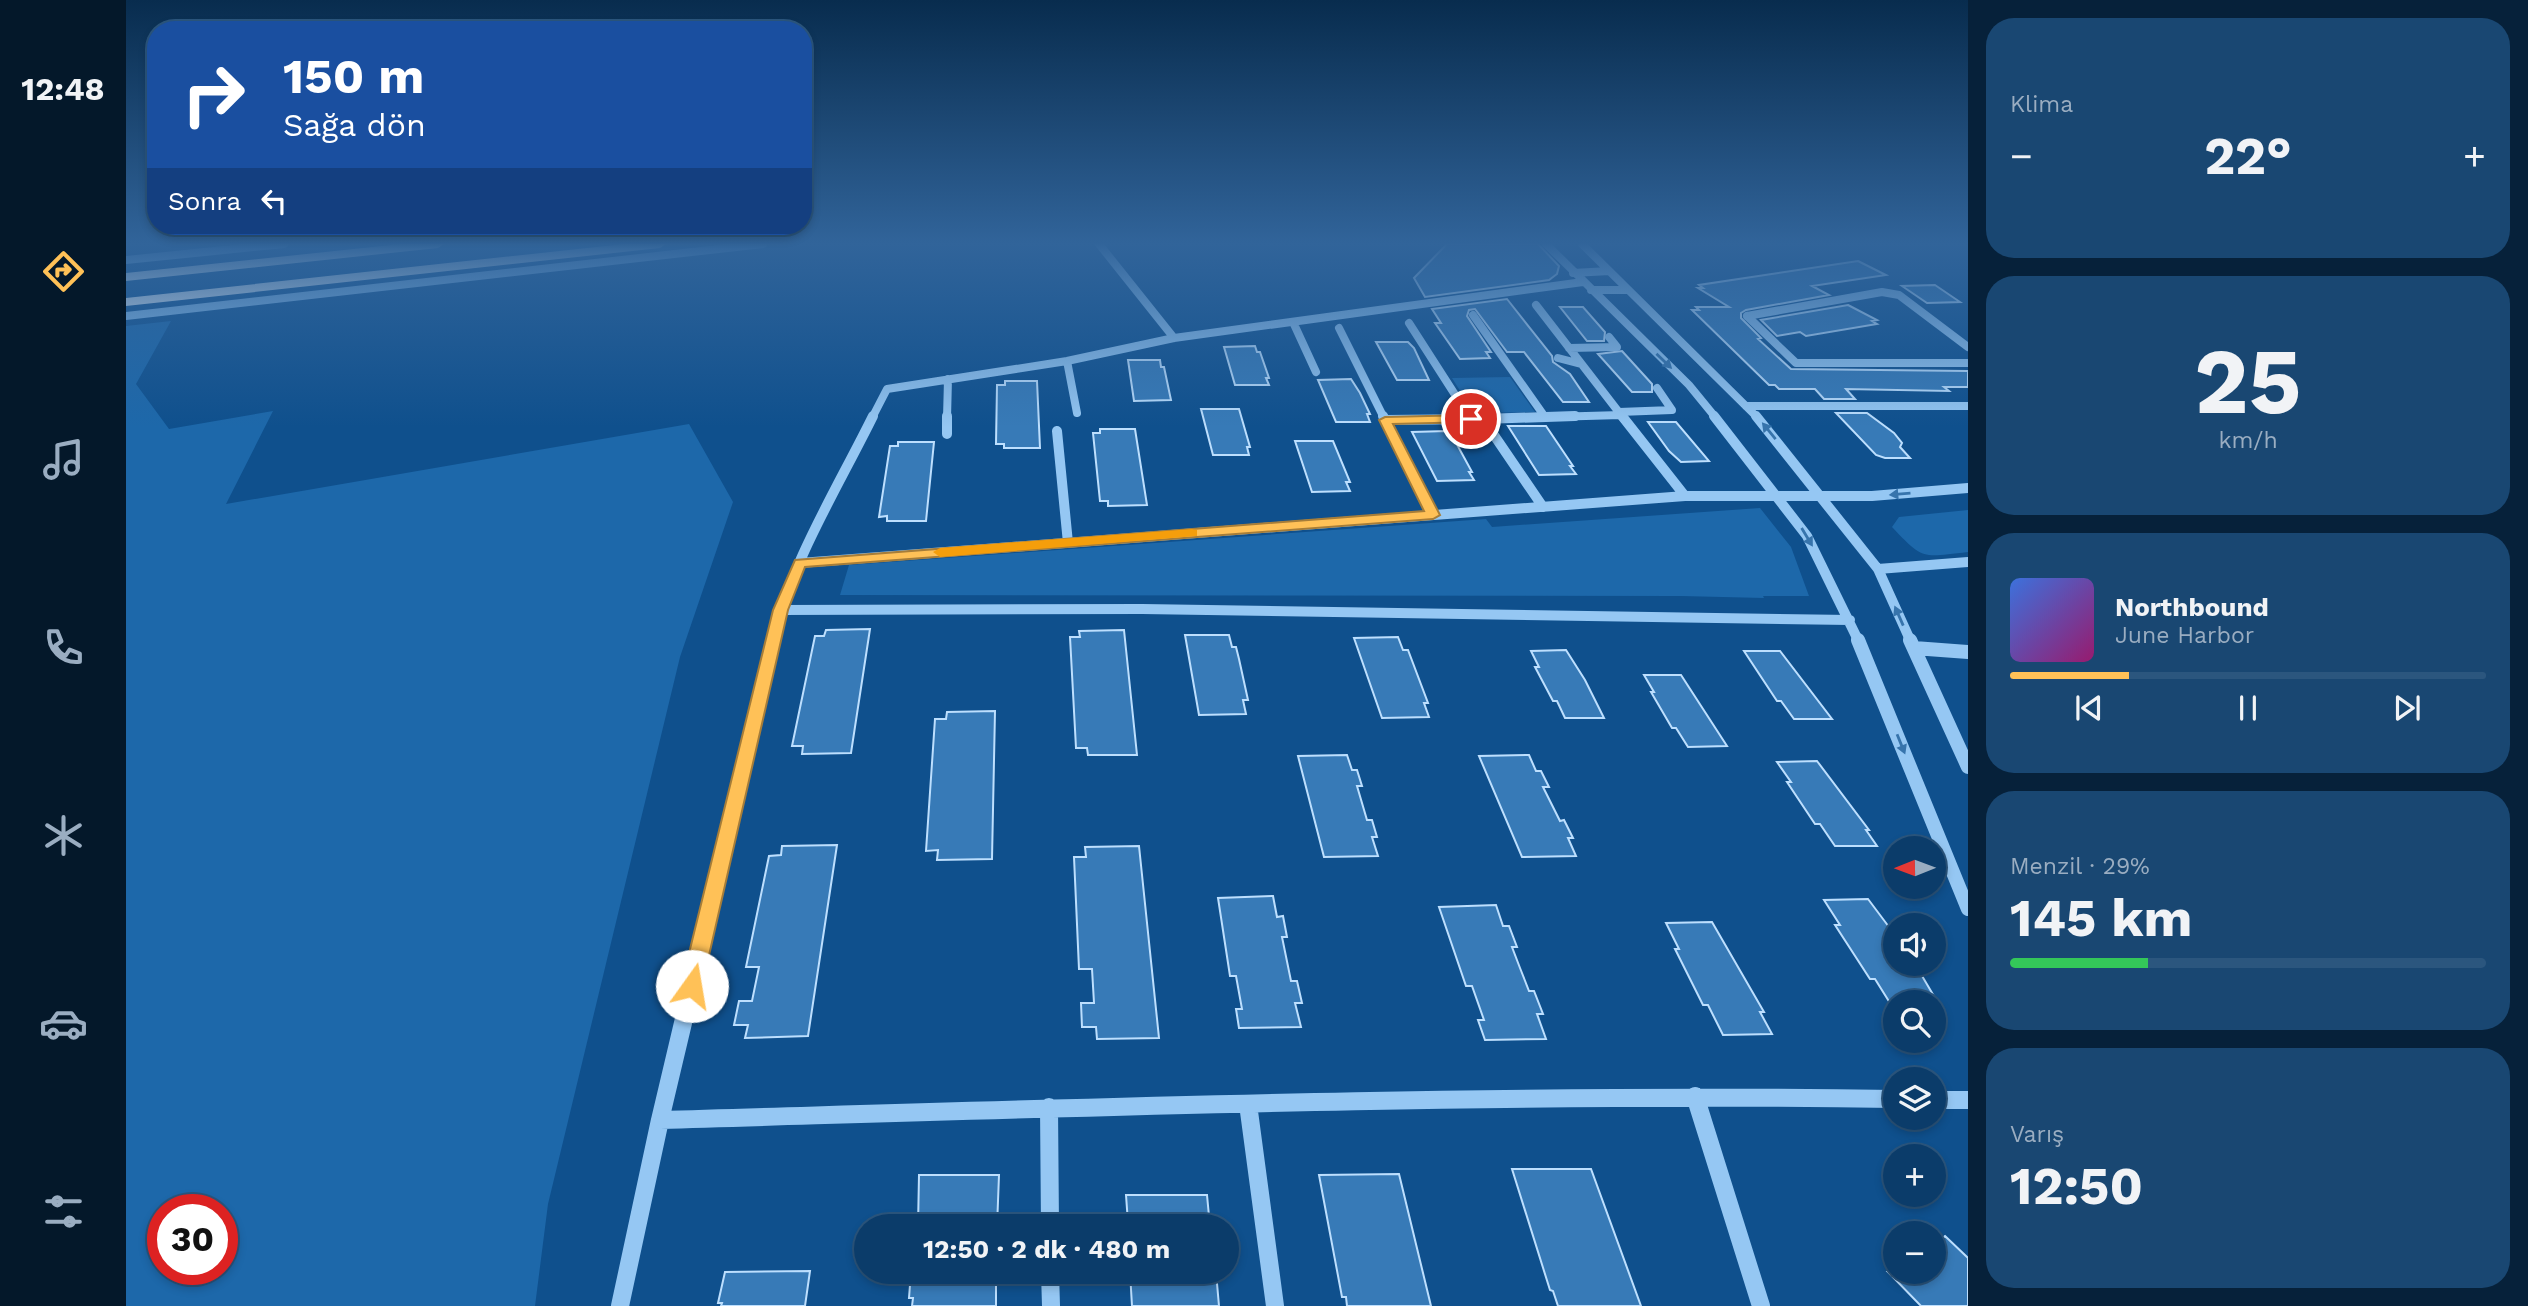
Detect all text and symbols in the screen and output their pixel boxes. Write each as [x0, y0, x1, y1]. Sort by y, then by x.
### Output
text: 150 m [283, 47, 424, 105]
icon: right [168, 49, 259, 140]
text: 12:48 [21, 70, 105, 108]
text: Klima [2010, 91, 2073, 118]
text: Sağa dön [283, 106, 426, 144]
text: 22° [2204, 126, 2292, 187]
text: − [2010, 134, 2033, 178]
text: + [2463, 134, 2486, 178]
icon: left [255, 182, 293, 220]
text: Sonra [168, 186, 241, 216]
icon: directions [39, 247, 88, 296]
text: 25 [2194, 328, 2302, 435]
one-way arrow [1655, 353, 1672, 369]
pin [1441, 389, 1501, 449]
icon: arrive [1452, 400, 1490, 438]
one-way arrow [1762, 422, 1777, 439]
text: km/h [2218, 427, 2278, 454]
icon: music [39, 435, 88, 484]
one-way arrow [1889, 489, 1911, 500]
one-way arrow [1801, 528, 1813, 547]
text: Northbound [2115, 592, 2269, 622]
one-way arrow [1893, 606, 1905, 626]
text: June Harbor [2115, 622, 2254, 649]
icon: phone [39, 623, 88, 672]
icon: previous [2070, 689, 2108, 727]
icon: pause [2229, 689, 2267, 727]
icon: next [2388, 689, 2426, 727]
one-way arrow [1895, 734, 1906, 755]
icon: climate [39, 811, 88, 860]
north arrow [1883, 836, 1946, 900]
map controls [1883, 836, 1946, 1284]
text: Menzil · 29% [2010, 853, 2150, 880]
text: 145 km [2010, 888, 2192, 949]
button: sound [1883, 913, 1946, 976]
position arrow [655, 949, 729, 1023]
button: search [1883, 990, 1946, 1053]
icon: car [39, 999, 88, 1048]
button: layers [1883, 1067, 1946, 1130]
text: Varış [2010, 1121, 2064, 1148]
button: + [1883, 1144, 1946, 1207]
text: 12:50 [2010, 1156, 2143, 1217]
icon: filters [39, 1187, 88, 1236]
speed limit sign: 30 [147, 1194, 238, 1285]
button: − [1883, 1221, 1946, 1284]
text: 12:50 · 2 dk · 480 m [923, 1234, 1170, 1264]

